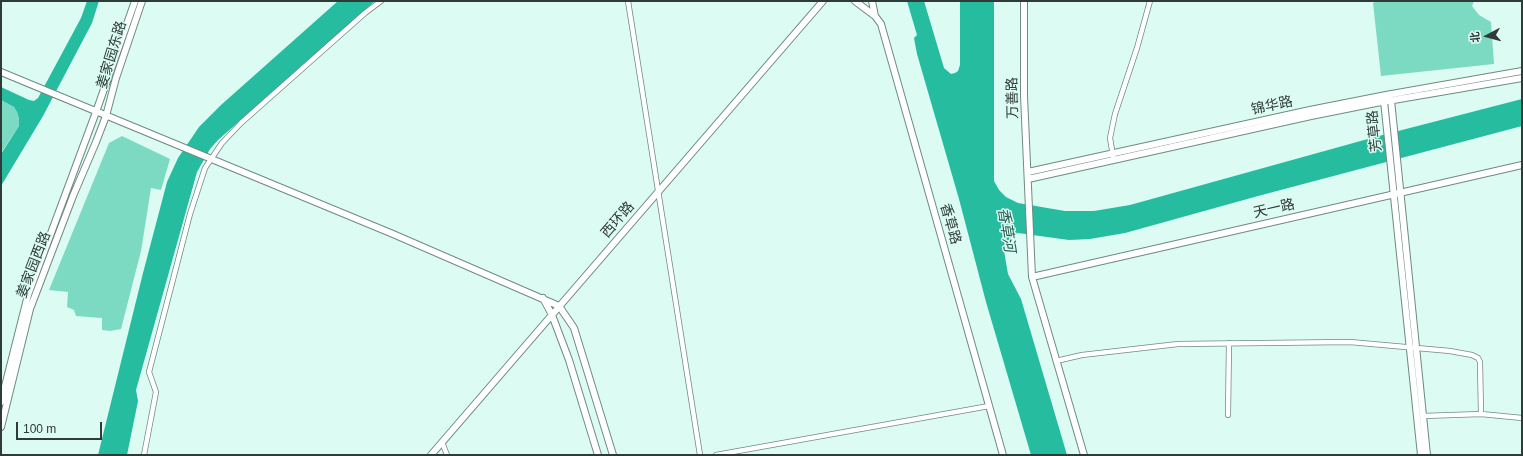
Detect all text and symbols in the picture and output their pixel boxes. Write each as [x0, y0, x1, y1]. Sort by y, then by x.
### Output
north arrow [1467, 16, 1507, 56]
street label: 姜家园东路 [94, 19, 130, 91]
text: 北 [1469, 31, 1482, 43]
street label: 万善路 [1004, 77, 1022, 119]
street label: 锦华路 [1250, 93, 1294, 119]
street label: 芳草路 [1364, 109, 1386, 153]
street label: 天一路 [1252, 196, 1296, 222]
street label: 西环路 [598, 199, 638, 241]
street label: 香草路 [936, 201, 964, 247]
water label: 香草河 [994, 206, 1018, 254]
street label: 姜家园西路 [14, 229, 54, 301]
scale bar [18, 414, 104, 440]
text: 100 m [23, 422, 56, 436]

